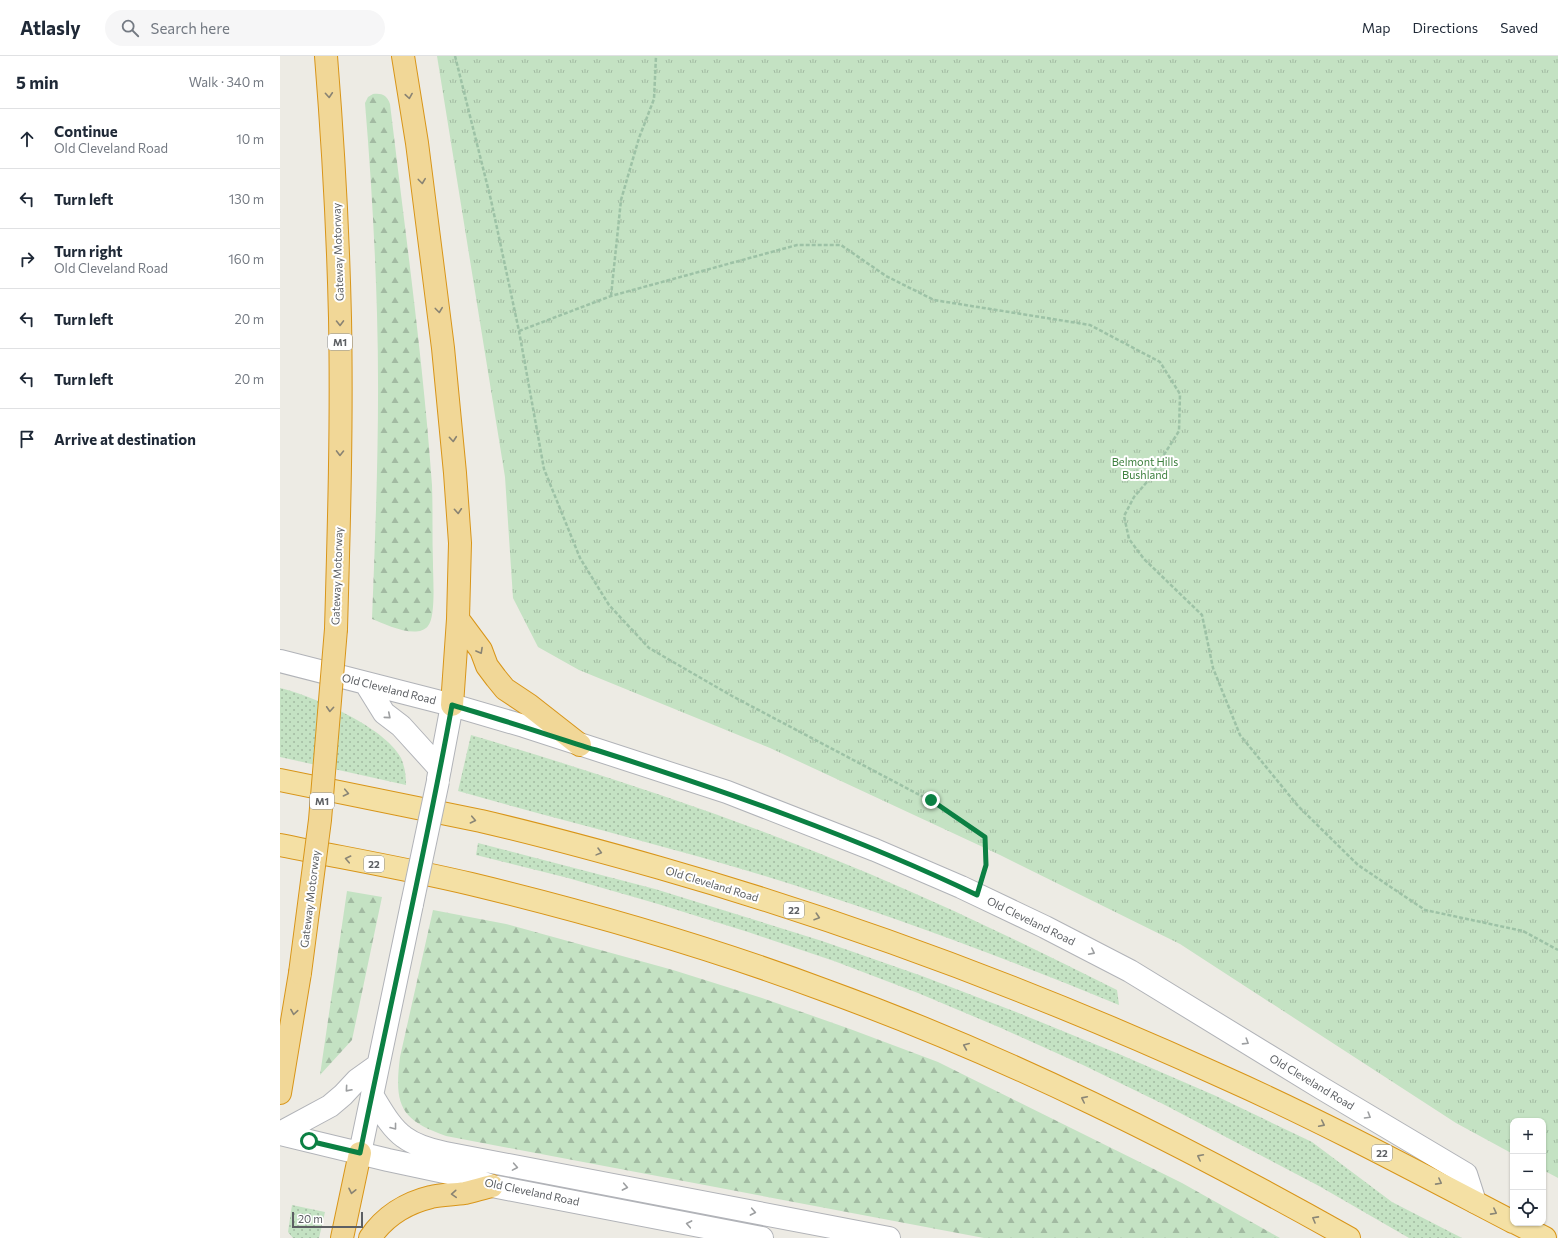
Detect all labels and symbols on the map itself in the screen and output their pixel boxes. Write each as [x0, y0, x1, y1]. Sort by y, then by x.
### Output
one-way arrow [324, 92, 333, 98]
one-way arrow [404, 92, 413, 99]
one-way arrow [417, 178, 426, 184]
street label: Gateway Motorway [329, 202, 346, 301]
one-way arrow [434, 307, 443, 313]
one-way arrow [336, 320, 344, 326]
road number: M1 [328, 334, 352, 350]
one-way arrow [448, 436, 457, 443]
one-way arrow [336, 450, 344, 456]
park label: Belmont Hills Bushland [1112, 455, 1178, 481]
one-way arrow [454, 508, 462, 514]
street label: Gateway Motorway [328, 526, 345, 625]
one-way arrow [476, 647, 483, 654]
street label: Old Cleveland Road [341, 671, 438, 706]
one-way arrow [325, 706, 334, 713]
one-way arrow [383, 711, 391, 718]
one-way arrow [342, 789, 349, 797]
route end [922, 791, 940, 809]
road number: M1 [310, 793, 334, 809]
one-way arrow [470, 815, 476, 823]
one-way arrow [595, 847, 602, 856]
street label: Gateway Motorway [297, 849, 322, 949]
one-way arrow [345, 855, 352, 863]
road number: 22 [364, 856, 384, 872]
street label: Old Cleveland Road [664, 863, 760, 904]
street label: Old Cleveland Road [985, 894, 1077, 948]
road number: 22 [784, 902, 804, 918]
one-way arrow [814, 912, 821, 921]
one-way arrow [1088, 947, 1095, 955]
one-way arrow [290, 1008, 299, 1015]
one-way arrow [1241, 1037, 1248, 1044]
one-way arrow [962, 1042, 969, 1050]
street label: Old Cleveland Road [1268, 1051, 1357, 1112]
one-way arrow [346, 1085, 353, 1092]
one-way arrow [1081, 1096, 1088, 1104]
one-way arrow [1364, 1112, 1371, 1119]
one-way arrow [1318, 1119, 1326, 1127]
one-way arrow [389, 1123, 396, 1130]
route start [300, 1132, 318, 1150]
road number: 22 [1372, 1145, 1392, 1161]
one-way arrow [1197, 1154, 1204, 1162]
one-way arrow [512, 1162, 518, 1171]
street label: Old Cleveland Road [484, 1175, 581, 1208]
one-way arrow [1435, 1177, 1442, 1184]
one-way arrow [622, 1183, 628, 1191]
one-way arrow [349, 1188, 357, 1194]
one-way arrow [451, 1189, 457, 1198]
one-way arrow [750, 1207, 756, 1216]
one-way arrow [1490, 1207, 1497, 1214]
scale bar [292, 1210, 363, 1229]
one-way arrow [1312, 1216, 1319, 1223]
one-way arrow [686, 1220, 692, 1228]

